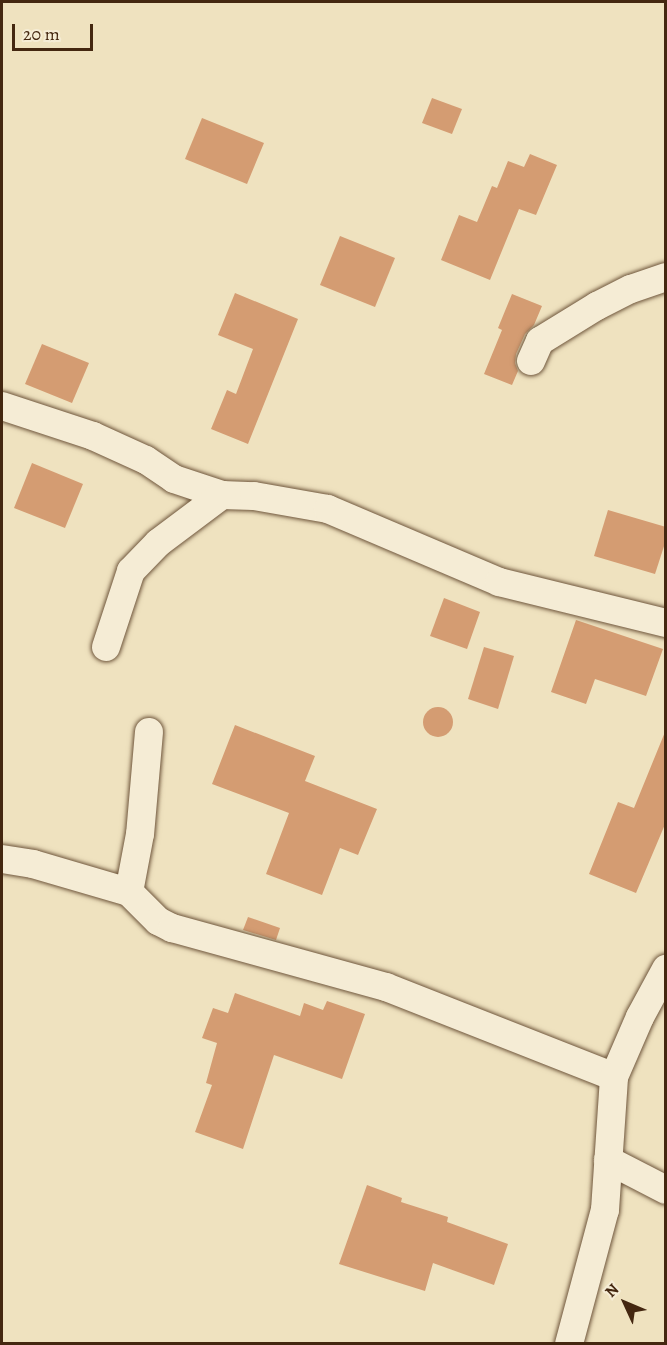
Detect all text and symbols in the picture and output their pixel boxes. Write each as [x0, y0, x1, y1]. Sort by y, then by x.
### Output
scale bar [15, 12, 96, 50]
text: 20 m [23, 22, 60, 46]
north arrow [595, 1273, 655, 1333]
text: N [600, 1279, 624, 1302]

